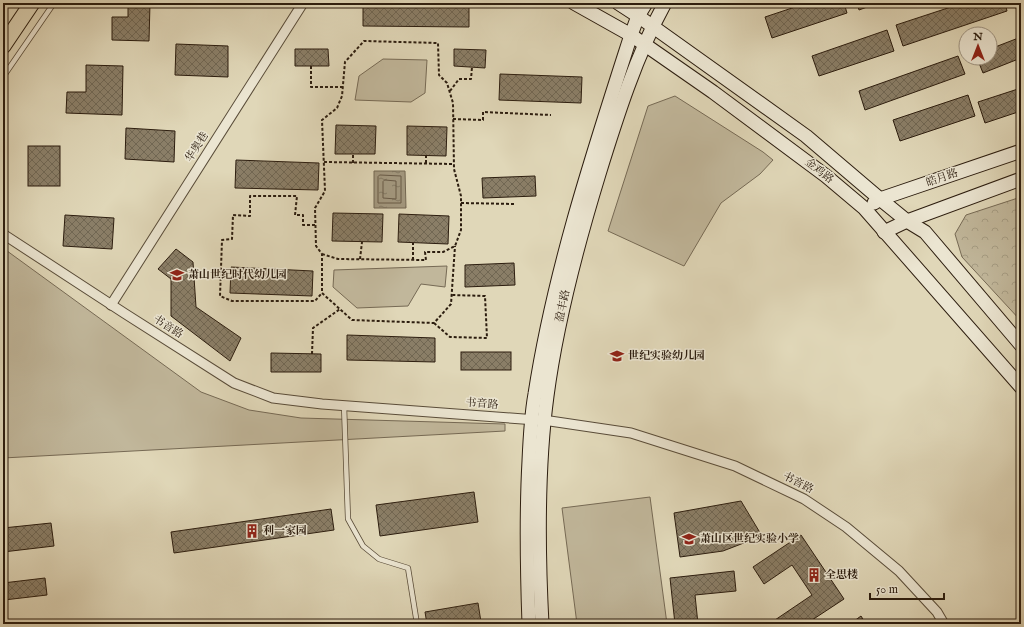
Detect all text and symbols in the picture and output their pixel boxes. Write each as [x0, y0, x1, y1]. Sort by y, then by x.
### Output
north arrow [958, 26, 998, 66]
text: N [972, 30, 983, 44]
street label: 华奥巷 [182, 129, 212, 165]
street label: 金鸡路 [802, 155, 836, 187]
street label: 皓月路 [924, 166, 960, 190]
school or university icon: 萧山世纪时代幼儿园 [169, 267, 185, 283]
place label: 萧山世纪时代幼儿园 [188, 268, 287, 282]
street label: 盈丰路 [553, 288, 573, 324]
street label: 书音路 [150, 312, 186, 342]
school or university icon: 世纪实验幼儿园 [609, 348, 625, 364]
place label: 世纪实验幼儿园 [628, 349, 705, 363]
street label: 书音路 [465, 396, 499, 412]
street label: 书音路 [780, 469, 816, 497]
building icon: 利一家园 [244, 523, 260, 539]
place label: 利一家园 [263, 524, 307, 538]
school or university icon: 萧山区世纪实验小学 [681, 531, 697, 547]
place label: 萧山区世纪实验小学 [700, 532, 799, 546]
building icon: 全思楼 [806, 567, 822, 583]
place label: 全思楼 [825, 568, 858, 582]
scale bar [870, 575, 944, 601]
text: 50 m [876, 582, 898, 597]

